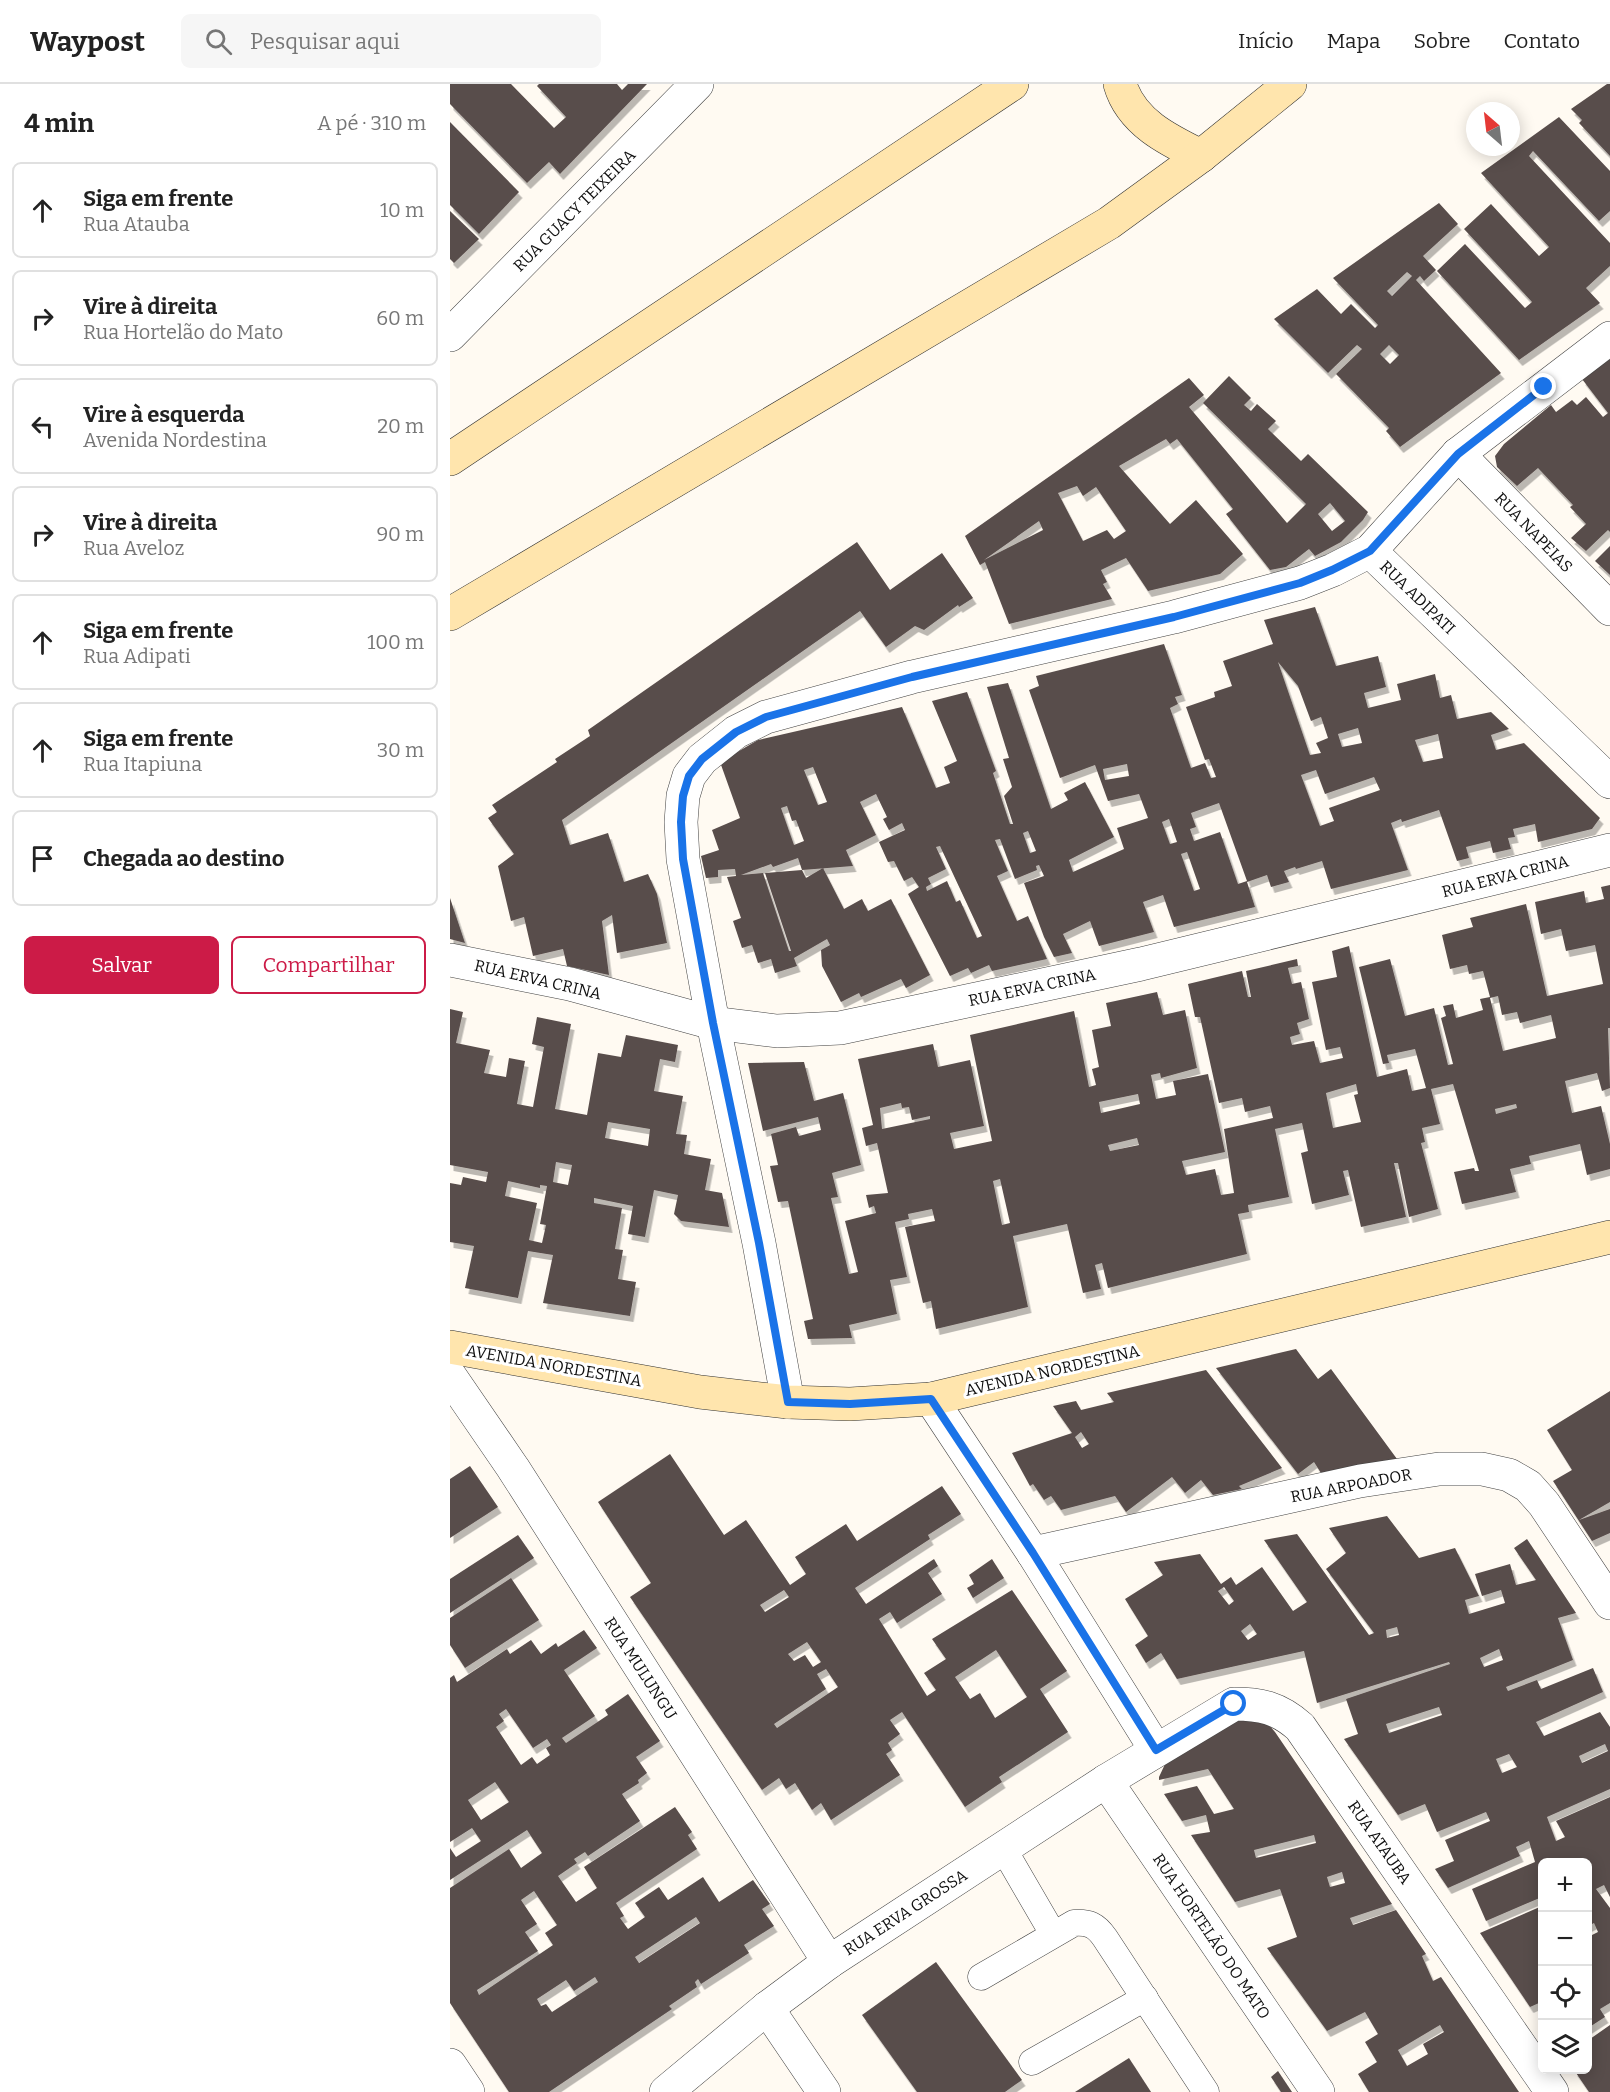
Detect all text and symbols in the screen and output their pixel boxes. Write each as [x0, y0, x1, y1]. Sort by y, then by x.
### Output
search box [181, 14, 601, 68]
text: Waypost [30, 25, 145, 58]
icon: search [202, 25, 235, 58]
text: Pesquisar aqui [250, 28, 400, 55]
text: Início [1238, 28, 1294, 54]
text: Mapa [1327, 28, 1381, 54]
text: Sobre [1414, 28, 1470, 54]
text: Contato [1503, 28, 1580, 54]
north arrow [1466, 102, 1520, 156]
text: 4 min [24, 108, 94, 139]
text: A pé · 310 m [317, 111, 426, 135]
street label: RUA GUACY TEIXEIRA [509, 145, 640, 275]
text: Siga em frente [83, 185, 233, 212]
icon: ahead [26, 194, 59, 227]
text: 10 m [380, 198, 424, 222]
text: Rua Atauba [83, 212, 190, 236]
text: Vire à direita [83, 293, 217, 320]
icon: right [26, 302, 59, 335]
text: 60 m [376, 306, 424, 330]
text: Rua Hortelão do Mato [83, 320, 283, 344]
route end [1530, 373, 1556, 399]
text: Vire à esquerda [83, 401, 244, 428]
icon: left [26, 410, 59, 443]
text: 20 m [377, 414, 424, 438]
text: Avenida Nordestina [83, 428, 267, 452]
street label: RUA NAPEIAS [1491, 488, 1576, 576]
text: Vire à direita [83, 509, 217, 536]
icon: right [26, 518, 59, 551]
text: 90 m [376, 522, 424, 546]
text: Rua Aveloz [83, 536, 184, 560]
street label: RUA ADIPATI [1376, 557, 1459, 638]
text: Siga em frente [83, 617, 233, 644]
icon: ahead [26, 626, 59, 659]
text: 100 m [367, 630, 424, 654]
text: Rua Adipati [83, 644, 191, 668]
text: Siga em frente [83, 725, 233, 752]
icon: ahead [26, 734, 59, 767]
text: 30 m [377, 738, 424, 762]
text: Rua Itapiuna [83, 752, 202, 776]
icon: arrive [26, 842, 59, 875]
text: Chegada ao destino [83, 845, 284, 872]
street label: RUA ERVA CRINA [1440, 851, 1571, 901]
button: Salvar [24, 936, 219, 994]
button: Compartilhar [231, 936, 426, 994]
street label: RUA ERVA CRINA [473, 956, 604, 1003]
street label: RUA ERVA CRINA [967, 965, 1098, 1010]
street label: AVENIDA NORDESTINA [464, 1341, 644, 1390]
street label: AVENIDA NORDESTINA [963, 1341, 1142, 1400]
street label: RUA ARPOADOR [1289, 1464, 1414, 1507]
street label: RUA MULUNGU [600, 1613, 681, 1723]
route start [1220, 1690, 1246, 1716]
street label: RUA ATAUBA [1344, 1797, 1416, 1888]
street label: RUA HORTELÃO DO MATO [1149, 1849, 1275, 2023]
map controls [1538, 1858, 1592, 2074]
button: + [1538, 1858, 1592, 1912]
street label: RUA ERVA GROSSA [840, 1865, 971, 1959]
button: − [1538, 1912, 1592, 1966]
button: locate [1538, 1966, 1592, 2020]
button: layers [1538, 2020, 1592, 2074]

